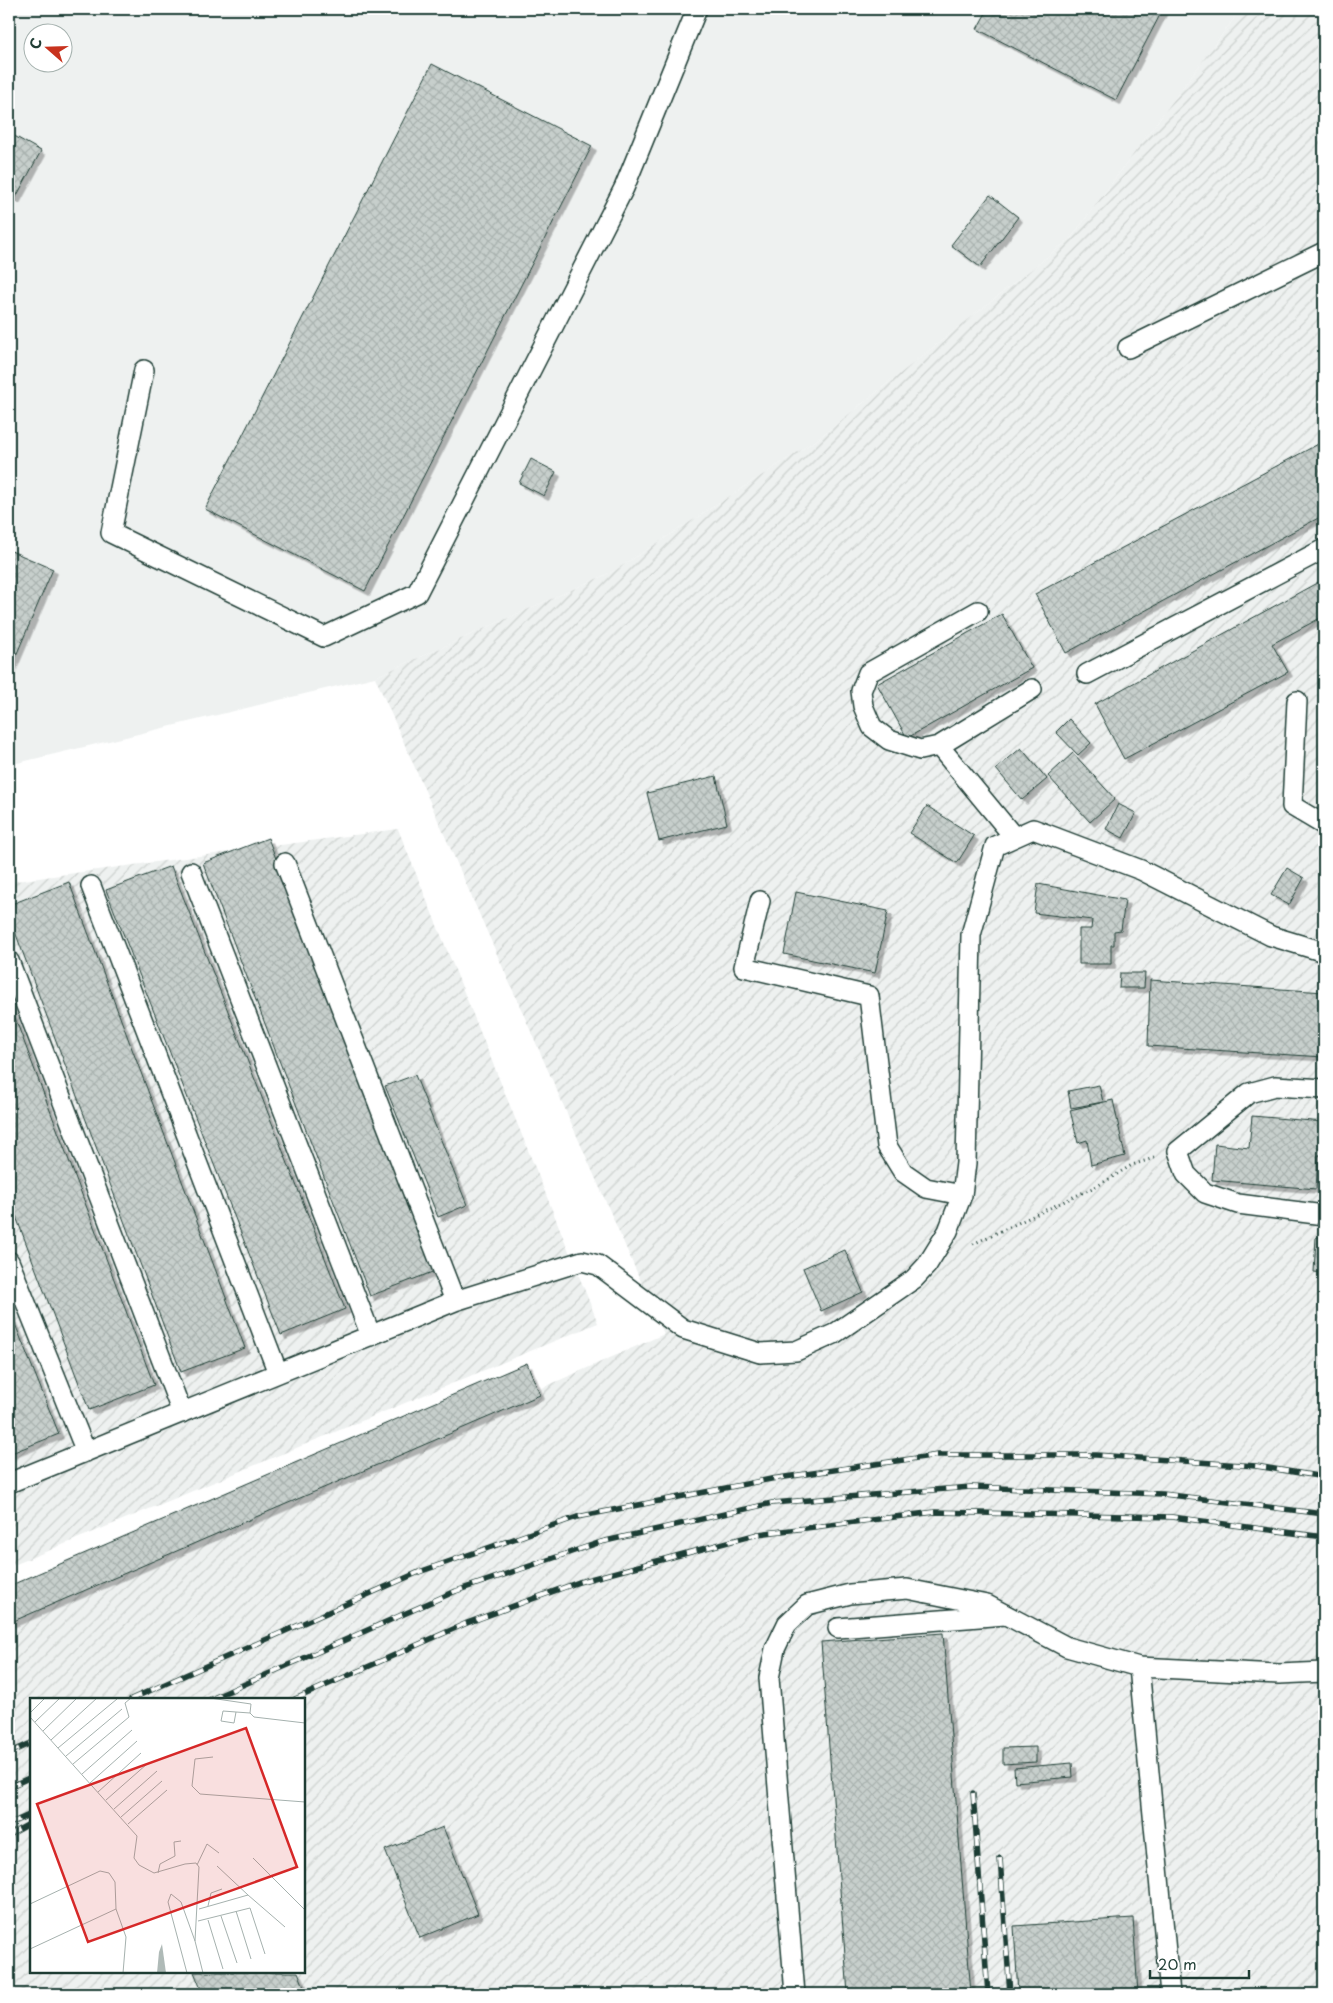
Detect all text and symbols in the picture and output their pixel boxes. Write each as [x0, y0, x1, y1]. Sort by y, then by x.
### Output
north arrow [22, 22, 72, 72]
text: С [24, 35, 47, 52]
inset map [30, 1698, 305, 1973]
scale bar [1150, 1948, 1249, 1980]
text: 20 m [1158, 1952, 1197, 1975]

